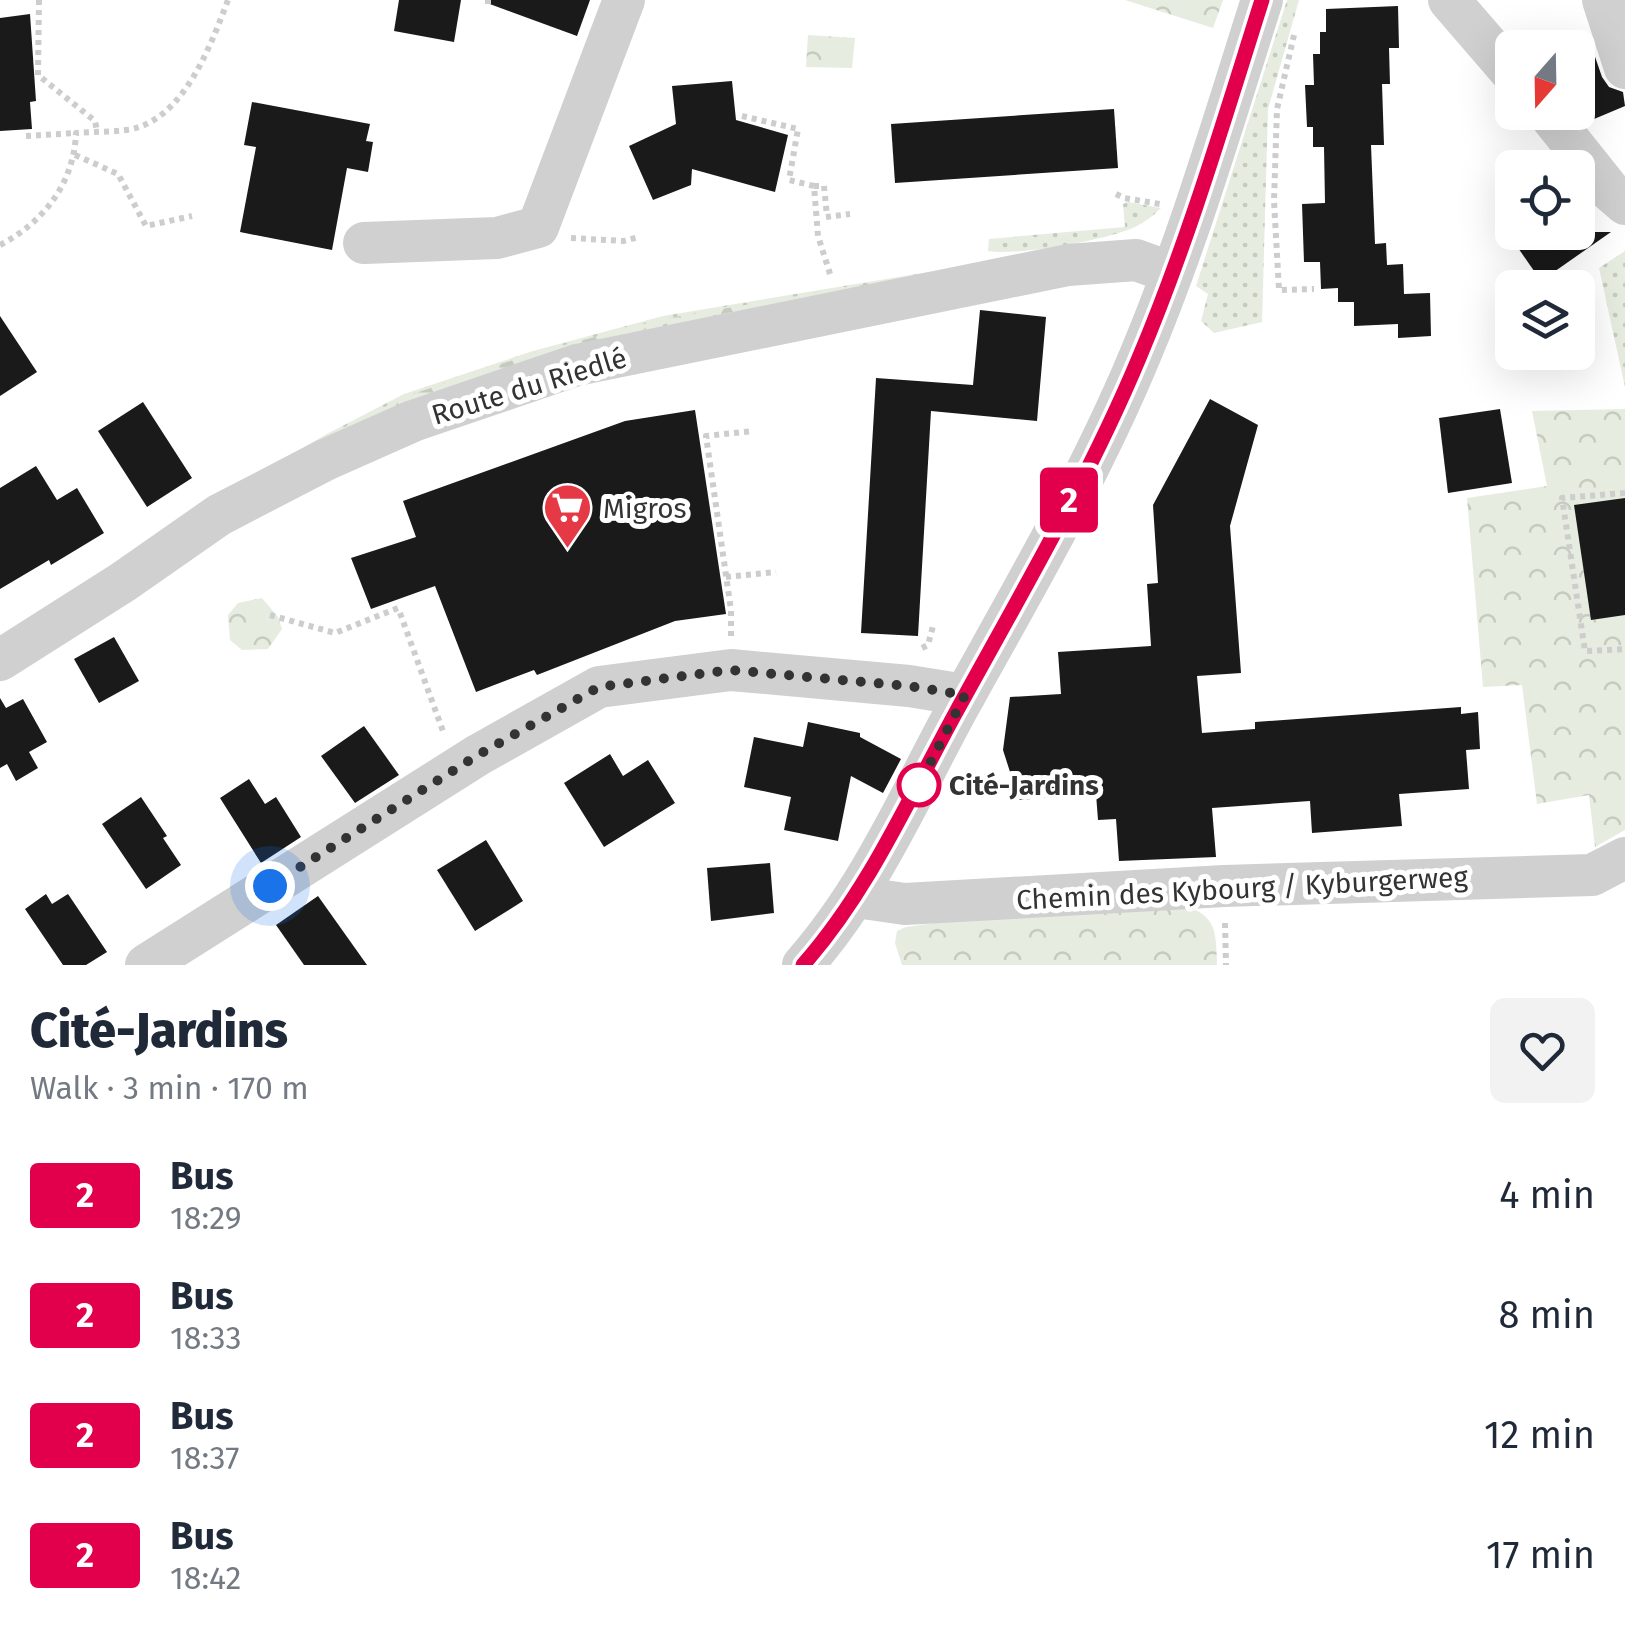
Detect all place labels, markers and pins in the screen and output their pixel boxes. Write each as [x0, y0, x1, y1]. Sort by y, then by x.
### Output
supermarket icon: Migros [542, 482, 594, 550]
place label: Migros [603, 492, 687, 525]
marker: Cité-Jardins [898, 764, 940, 806]
place label: Cité-Jardins [949, 769, 1099, 802]

